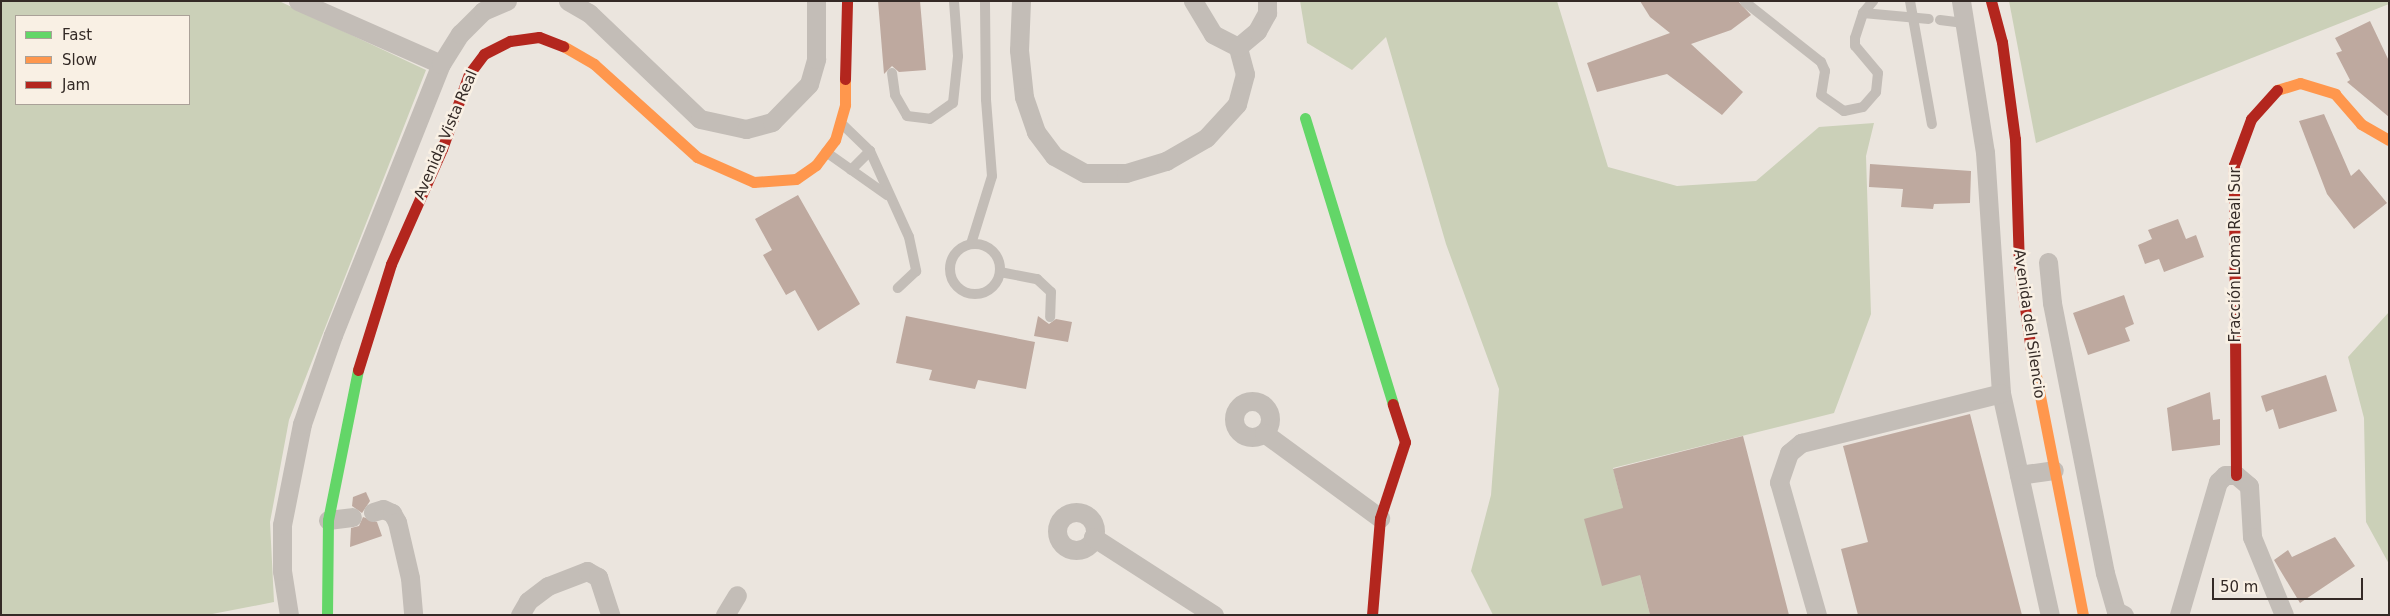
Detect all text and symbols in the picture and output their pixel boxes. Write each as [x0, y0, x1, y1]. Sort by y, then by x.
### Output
legend [15, 15, 190, 105]
text: Fast [62, 26, 92, 44]
text: Slow [62, 51, 97, 69]
street label: Avenida Vista Real [411, 68, 481, 202]
text: Jam [62, 76, 90, 94]
street label: Fracción Loma Real Sur [2227, 167, 2245, 343]
street label: Avenida del Silencio [2010, 248, 2048, 400]
scale bar [2215, 568, 2366, 600]
text: 50 m [2220, 578, 2258, 596]

